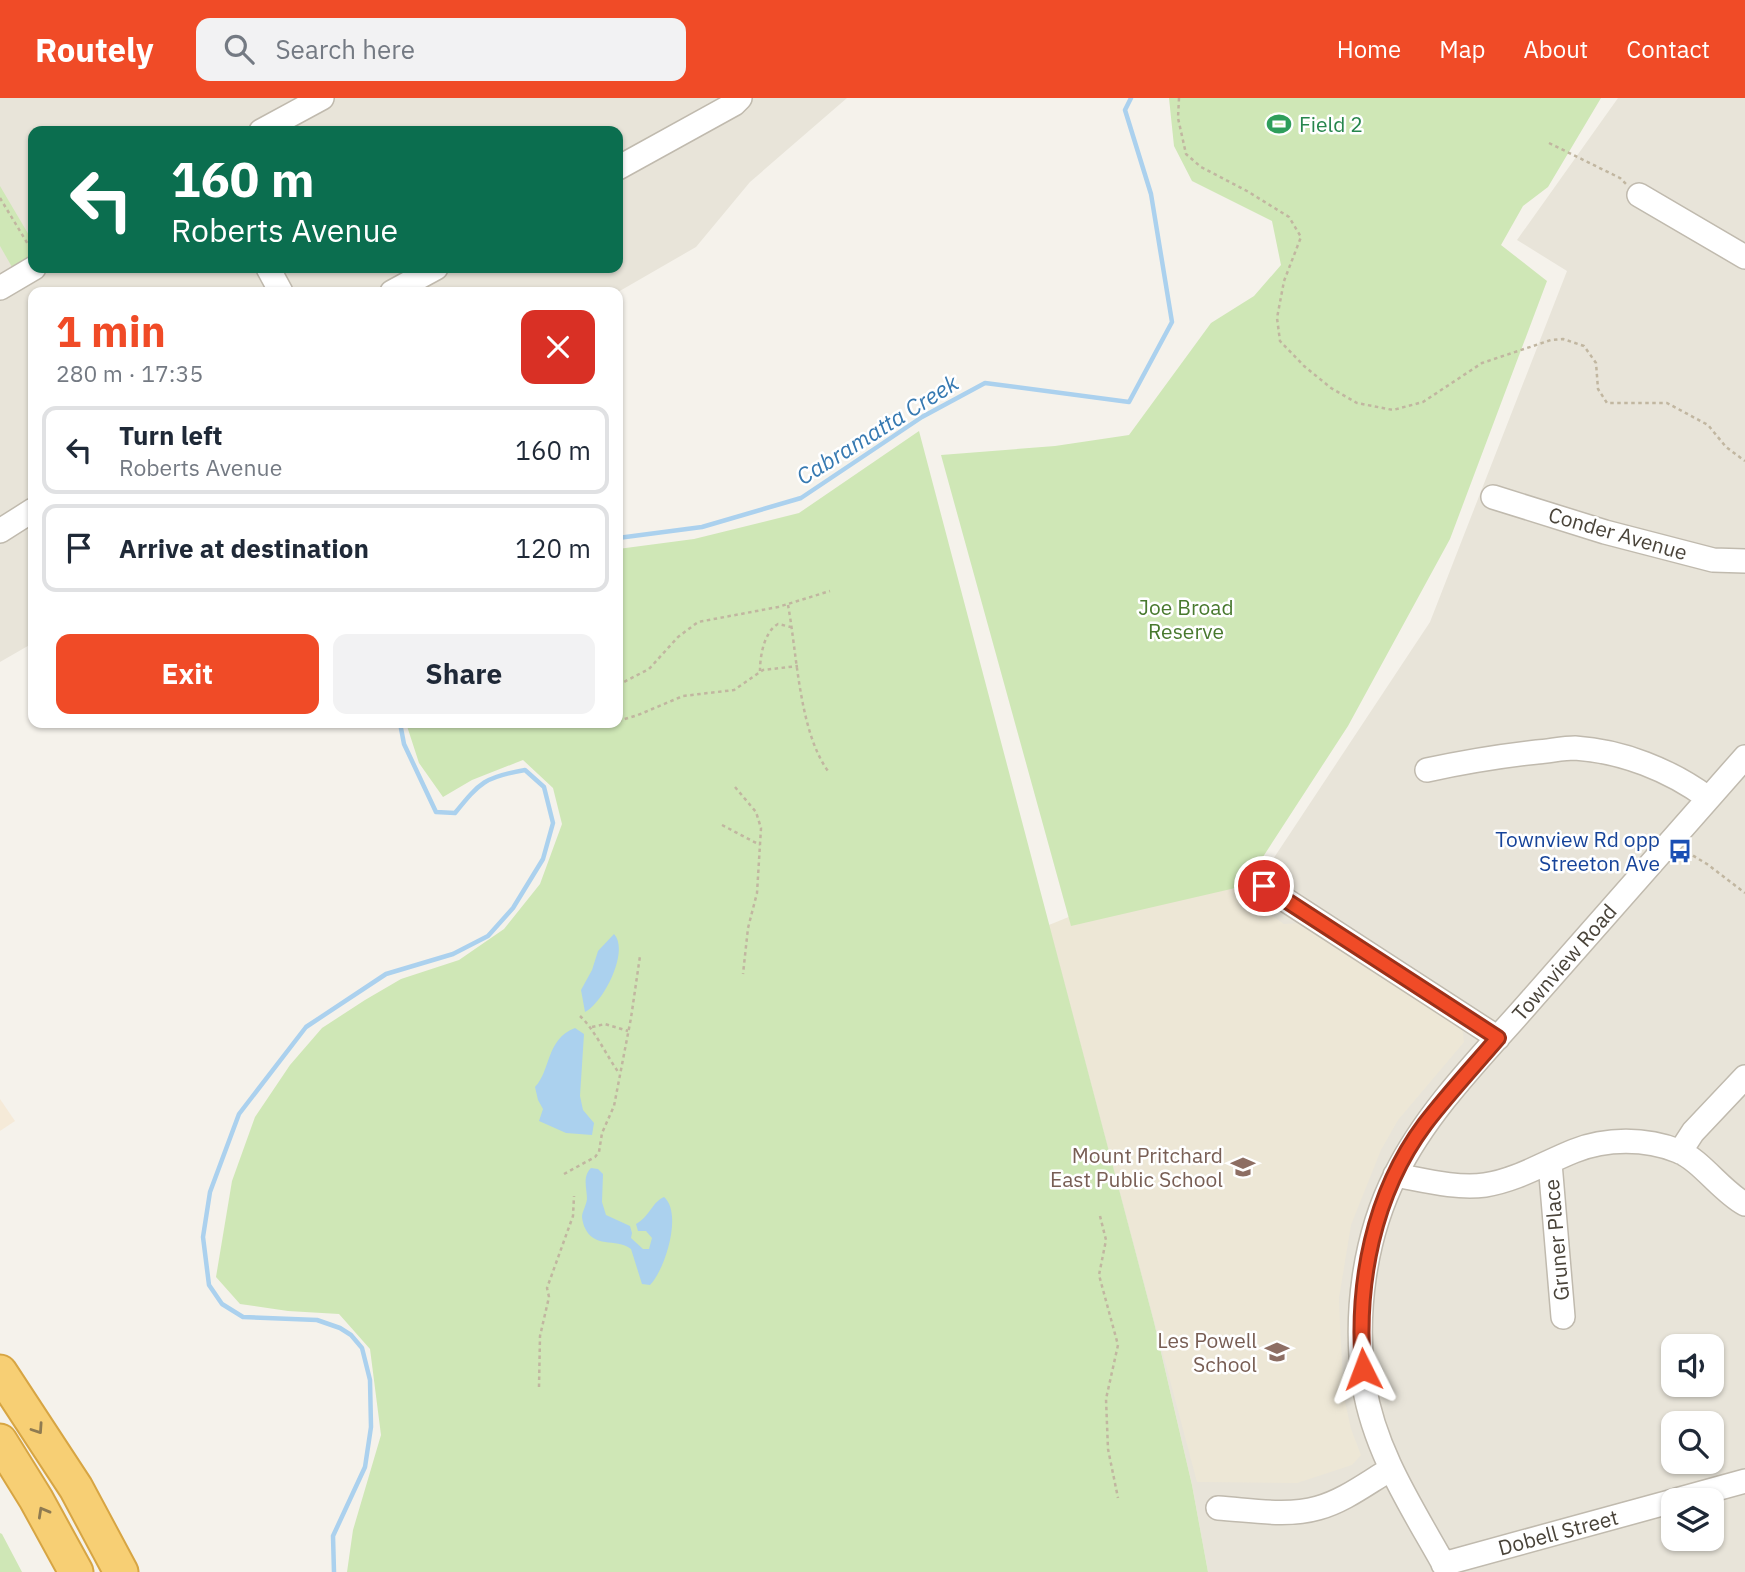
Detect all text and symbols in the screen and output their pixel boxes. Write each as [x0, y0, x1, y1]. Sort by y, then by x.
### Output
search box [196, 18, 686, 81]
text: Routely [35, 28, 154, 71]
icon: search [220, 30, 258, 68]
text: Search here [276, 32, 415, 66]
text: Home [1337, 33, 1401, 65]
text: Map [1439, 33, 1485, 65]
text: About [1523, 33, 1588, 65]
text: Contact [1626, 33, 1710, 65]
sports icon: Field 2 [1265, 110, 1293, 138]
place label: Field 2 [1299, 110, 1363, 138]
text: 160 m [171, 147, 315, 210]
icon: left [56, 154, 147, 245]
text: Roberts Avenue [171, 209, 398, 251]
text: 1 min [56, 304, 166, 359]
button: close [521, 310, 595, 384]
text: 280 m · 17:35 [56, 358, 203, 388]
water label: Cabramatta Creek [790, 367, 965, 491]
text: Turn left [119, 418, 222, 452]
icon: left [60, 431, 98, 469]
text: 160 m [515, 433, 591, 467]
text: Roberts Avenue [119, 452, 282, 482]
street label: Conder Avenue [1545, 500, 1691, 566]
icon: arrive [60, 529, 98, 567]
text: Arrive at destination [119, 531, 369, 565]
text: 120 m [515, 531, 591, 565]
park label: Joe Broad Reserve [1138, 593, 1234, 645]
button: Exit [56, 634, 319, 714]
button: Share [333, 634, 595, 714]
place label: Townview Rd opp Streeton Ave [1495, 825, 1660, 877]
bus stop icon: Townview Rd opp Streeton Ave [1666, 837, 1694, 865]
pin [1234, 856, 1294, 916]
icon: arrive [1245, 867, 1283, 905]
street label: Townview Road [1505, 898, 1623, 1026]
place label: Mount Pritchard East Public School [1050, 1141, 1223, 1193]
school or university icon: Mount Pritchard East Public School [1229, 1153, 1257, 1181]
street label: Gruner Place [1537, 1178, 1575, 1302]
place label: Les Powell School [1157, 1326, 1257, 1378]
position arrow [1326, 1332, 1400, 1406]
map controls [1661, 1334, 1724, 1551]
button: sound [1661, 1334, 1724, 1397]
school or university icon: Les Powell School [1263, 1338, 1291, 1366]
button: search [1661, 1411, 1724, 1474]
one-way arrow [30, 1421, 43, 1434]
button: layers [1661, 1488, 1724, 1551]
street label: Dobell Street [1495, 1503, 1621, 1561]
one-way arrow [38, 1507, 51, 1519]

